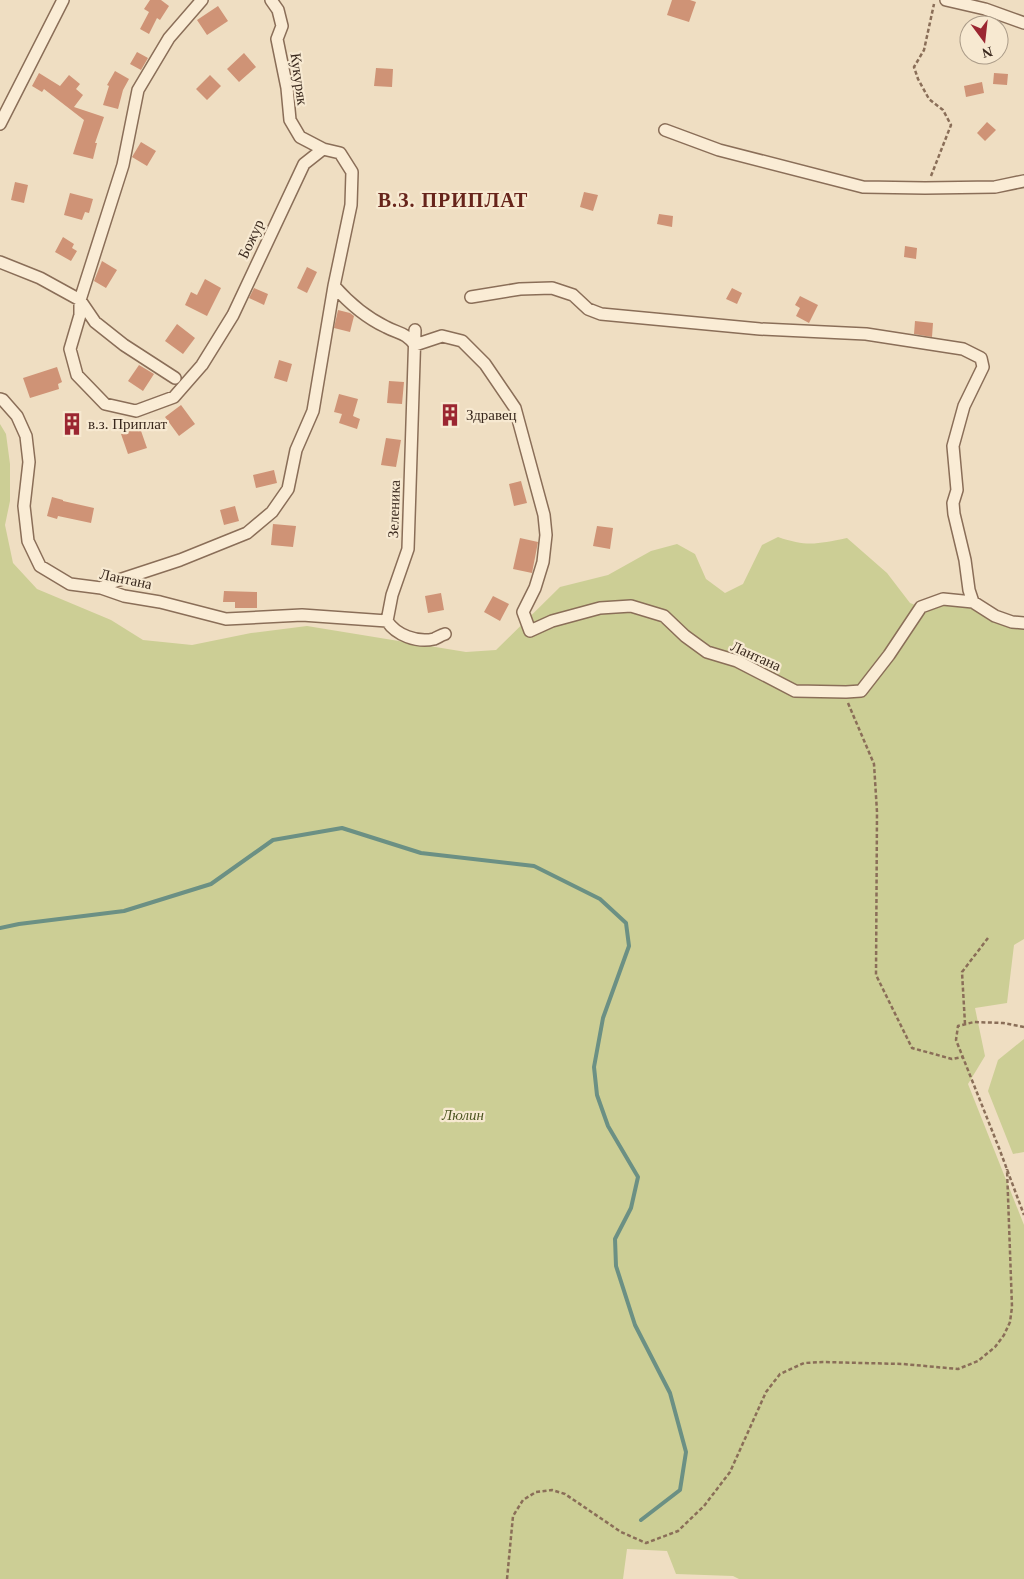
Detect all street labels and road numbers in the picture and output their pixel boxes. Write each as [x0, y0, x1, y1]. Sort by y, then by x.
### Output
street label: Кукуряк [287, 52, 311, 107]
street label: Божур [235, 217, 267, 261]
street label: Зеленика [385, 479, 403, 538]
street label: Лантана [98, 566, 154, 592]
street label: Лантана [729, 638, 784, 674]

